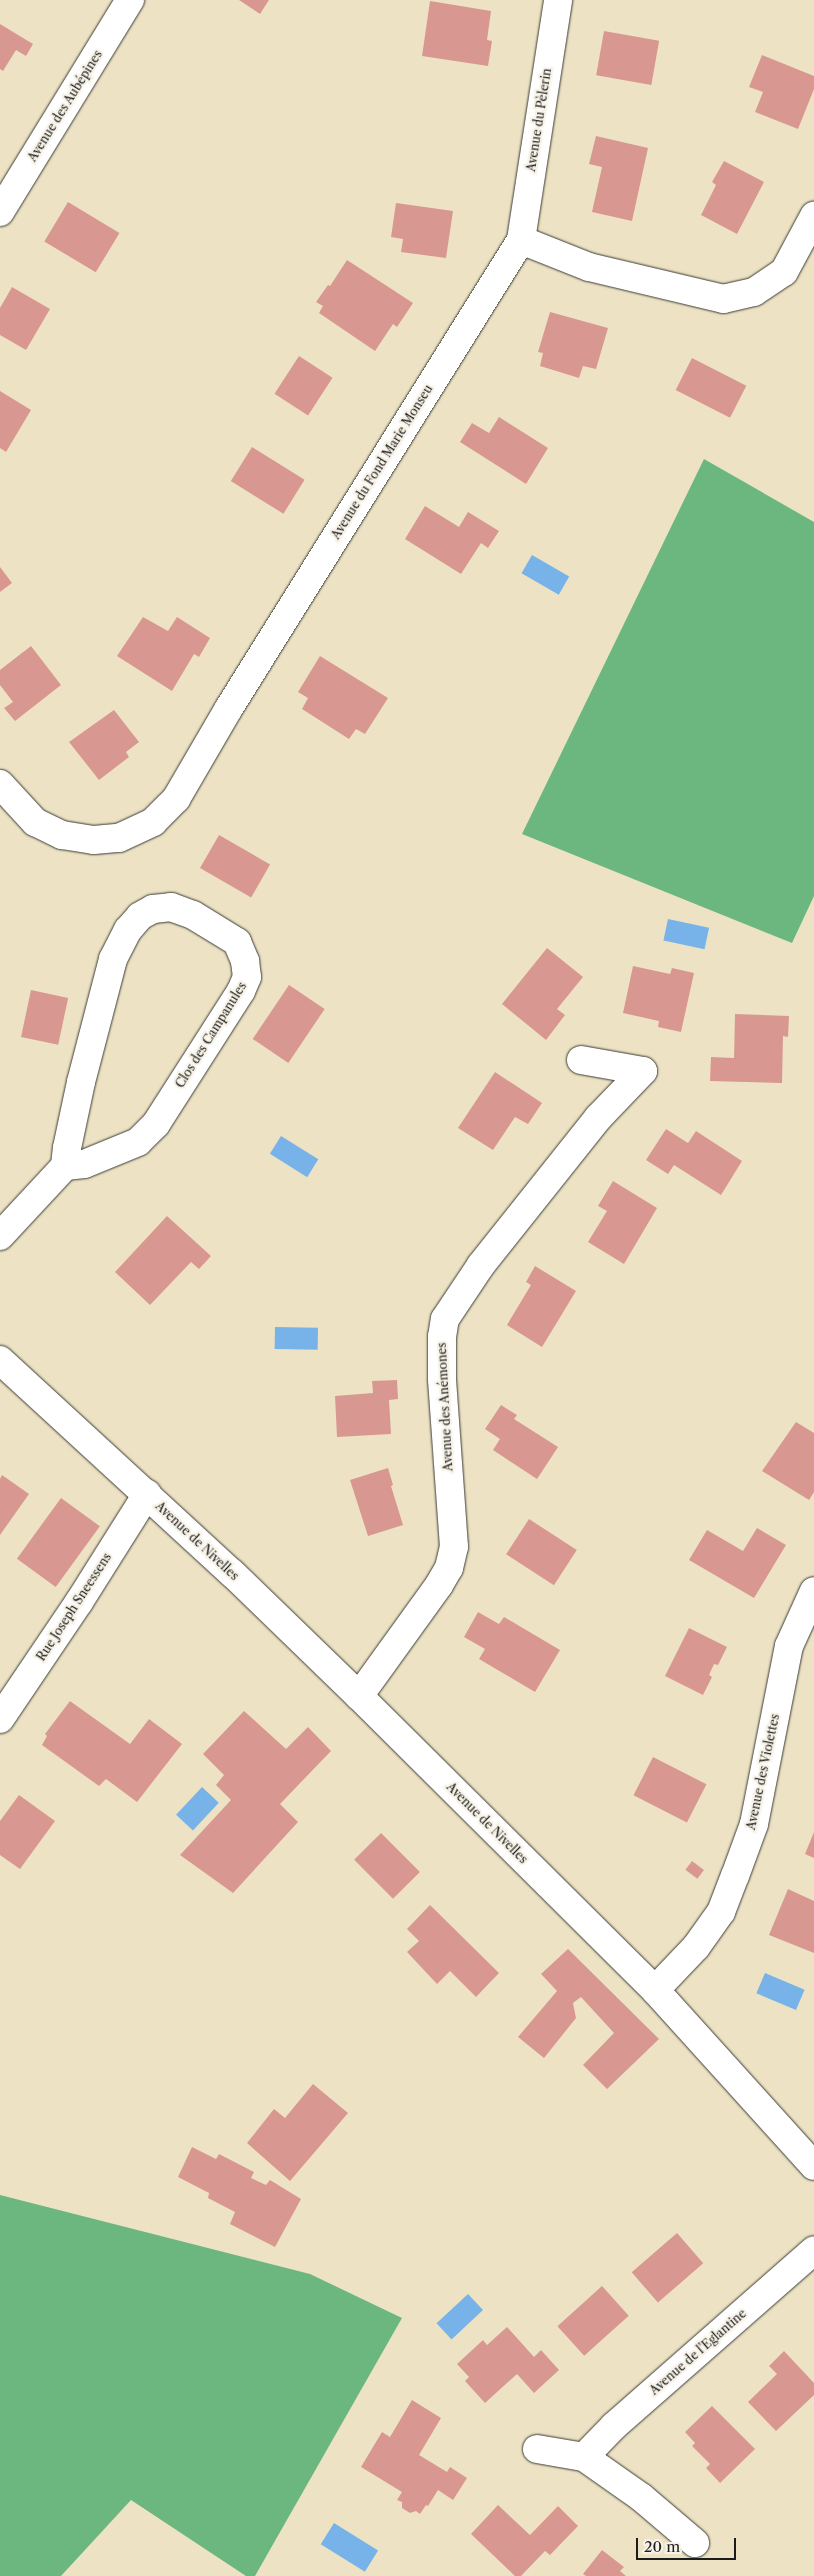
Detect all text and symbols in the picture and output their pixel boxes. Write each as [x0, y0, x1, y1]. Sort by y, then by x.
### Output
street label: Avenue des Aubépines [25, 48, 105, 164]
street label: Avenue du Pèlerin [524, 67, 554, 173]
street label: Avenue du Fond Marie Monseu [328, 382, 436, 542]
street label: Clos des Campanules [173, 979, 249, 1091]
street label: Avenue des Anémones [434, 1342, 456, 1472]
street label: Avenue de Nivelles [152, 1499, 242, 1583]
street label: Rue Joseph Sneessens [34, 1550, 114, 1664]
street label: Avenue des Violettes [744, 1712, 782, 1832]
street label: Avenue de Nivelles [444, 1780, 530, 1866]
street label: Avenue de l'Eglantine [647, 2306, 749, 2398]
scale bar [639, 2528, 739, 2560]
text: 20 m [644, 2537, 680, 2556]

